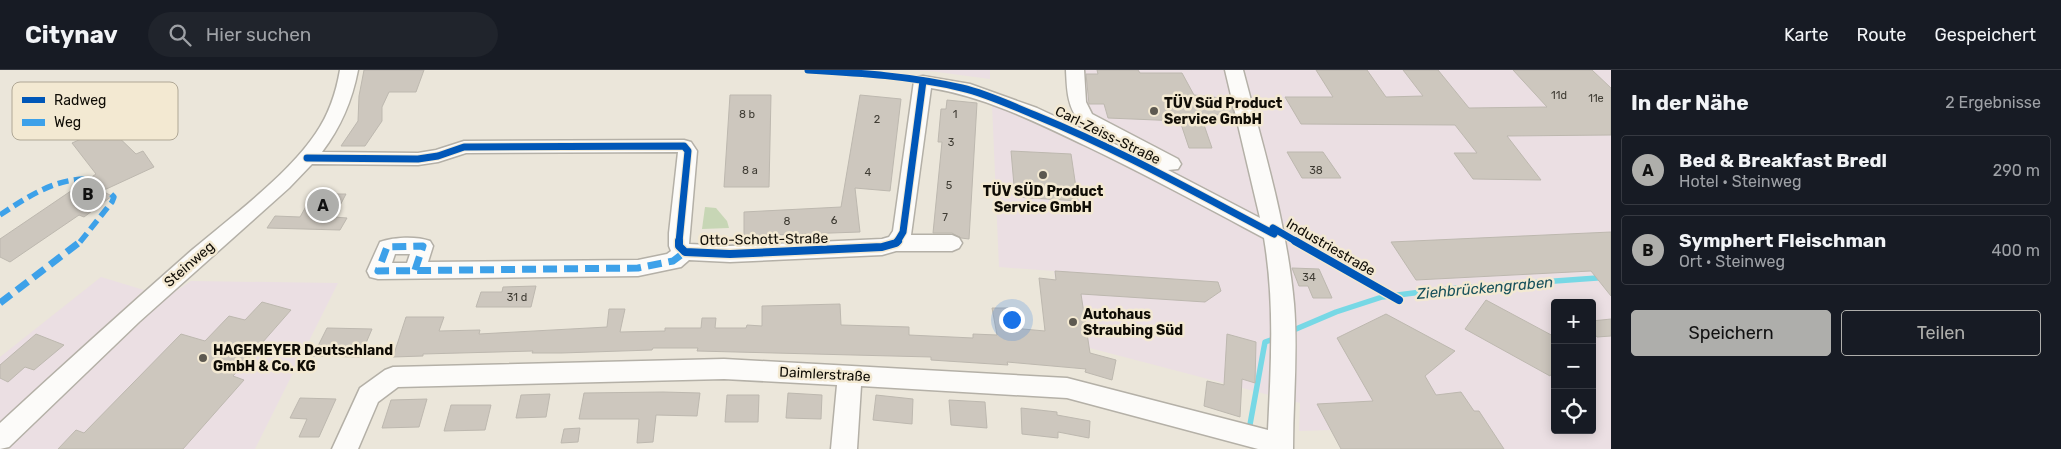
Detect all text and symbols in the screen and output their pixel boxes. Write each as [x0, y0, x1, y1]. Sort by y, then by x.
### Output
search box [148, 12, 498, 57]
text: Citynav [25, 21, 118, 49]
icon: search [166, 21, 194, 49]
text: Hier suchen [206, 23, 311, 46]
text: Karte [1784, 24, 1828, 46]
text: Route [1856, 24, 1906, 46]
text: Gespeichert [1934, 24, 2036, 46]
legend [12, 82, 178, 140]
house number: 11d [1551, 89, 1567, 102]
text: In der Nähe [1631, 90, 1749, 115]
text: Radweg [54, 92, 106, 109]
house number: 11e [1588, 92, 1604, 105]
text: 2 Ergebnisse [1945, 93, 2041, 112]
place label: TÜV Süd Product Service GmbH [1164, 94, 1283, 128]
street label: Carl-Zeiss-Straße [1052, 103, 1163, 168]
marker: TÜV Süd Product Service GmbH [1148, 105, 1160, 117]
house number: 8 b [739, 108, 755, 121]
house number: 1 [953, 108, 957, 121]
house number: 2 [874, 113, 880, 126]
text: Weg [54, 114, 81, 131]
house number: 3 [948, 136, 955, 149]
text: Bed & Breakfast Bredl [1679, 149, 1887, 172]
text: A [1642, 161, 1654, 180]
text: 290 m [1993, 161, 2040, 180]
house number: 8 a [742, 164, 758, 177]
house number: 38 [1309, 164, 1323, 177]
house number: 4 [865, 166, 872, 179]
marker: TÜV SÜD Product Service GmbH [1037, 169, 1049, 181]
text: Hotel · Steinweg [1679, 172, 1802, 191]
pin: B [72, 175, 104, 213]
house number: 5 [946, 179, 953, 192]
place label: TÜV SÜD Product Service GmbH [983, 182, 1104, 216]
pin: A [307, 186, 339, 224]
house number: 7 [942, 211, 948, 224]
house number: 6 [831, 214, 838, 227]
house number: 8 [784, 215, 791, 228]
street label: Industriestraße [1283, 215, 1378, 280]
text: Symphert Fleischman [1679, 229, 1886, 252]
street label: Otto-Schott-Straße [700, 230, 829, 249]
street label: Steinweg [161, 238, 218, 291]
text: B [1642, 241, 1654, 260]
text: 400 m [1992, 241, 2040, 260]
text: Ort · Steinweg [1679, 252, 1785, 271]
house number: 34 [1302, 271, 1316, 284]
water label: Ziehbrückengraben [1415, 273, 1554, 303]
house number: 31 d [507, 291, 527, 304]
map controls [1551, 299, 1596, 434]
button: + [1551, 299, 1596, 344]
place label: Autohaus Straubing Süd [1083, 306, 1183, 339]
your location [999, 307, 1025, 333]
button: Speichern [1631, 310, 1831, 356]
button: Teilen [1841, 310, 2041, 356]
marker: Autohaus Straubing Süd [1067, 316, 1079, 328]
place label: HAGEMEYER Deutschland GmbH & Co. KG [213, 342, 393, 375]
button: − [1551, 344, 1596, 389]
marker: HAGEMEYER Deutschland GmbH & Co. KG [197, 352, 209, 364]
street label: Daimlerstraße [779, 364, 871, 385]
button: locate [1551, 389, 1596, 434]

